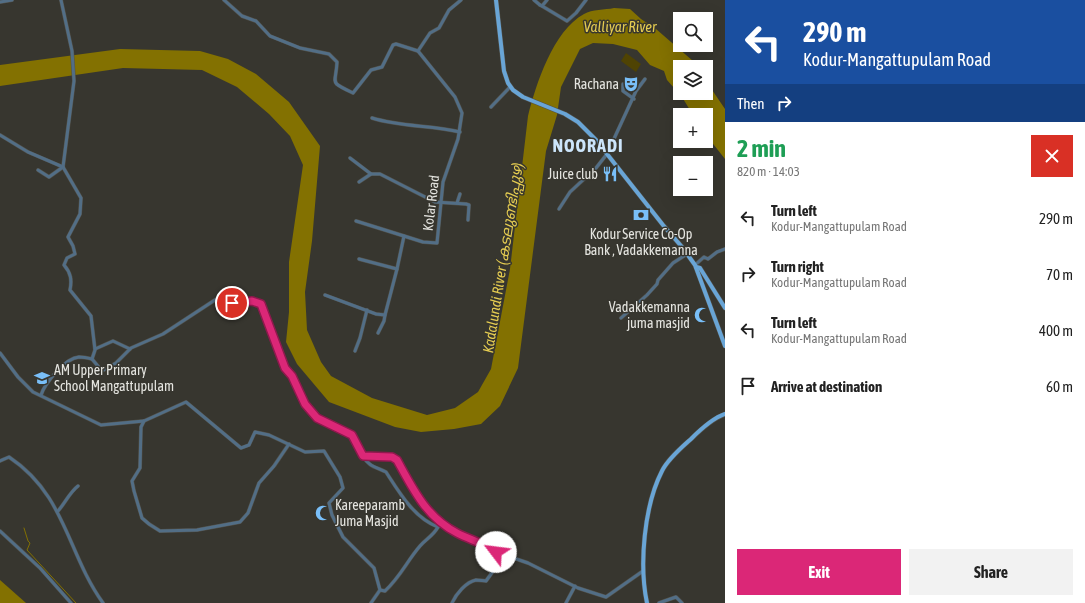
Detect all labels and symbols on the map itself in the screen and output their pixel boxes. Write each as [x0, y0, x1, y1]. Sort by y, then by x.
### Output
water label: Valliyar River [584, 18, 657, 35]
theatre icon: Rachana [622, 75, 640, 93]
place label: Rachana [574, 76, 619, 92]
district label: NOORADI [552, 135, 624, 156]
water label: Kadalundi River (കടലുണ്ടിപ്പുഴ) [479, 162, 528, 355]
restaurant icon: Juice club [601, 165, 619, 183]
place label: Juice club [548, 166, 598, 182]
street label: Kolar Road [420, 174, 442, 232]
bank icon: Kodur Service Co-Op Bank , Vadakkemanna [632, 206, 650, 224]
place label: Kodur Service Co-Op Bank , Vadakkemanna [584, 226, 698, 258]
pin [215, 286, 249, 320]
place label: Vadakkemanna juma masjid [609, 299, 690, 331]
mosque icon: Vadakkemanna juma masjid [693, 306, 711, 324]
place label: AM Upper Primary School Mangattupulam [54, 362, 174, 394]
school or university icon: AM Upper Primary School Mangattupulam [33, 369, 51, 387]
place label: Kareeparamb Juma Masjid [335, 497, 405, 529]
mosque icon: Kareeparamb Juma Masjid [314, 504, 332, 522]
position arrow [475, 531, 517, 573]

